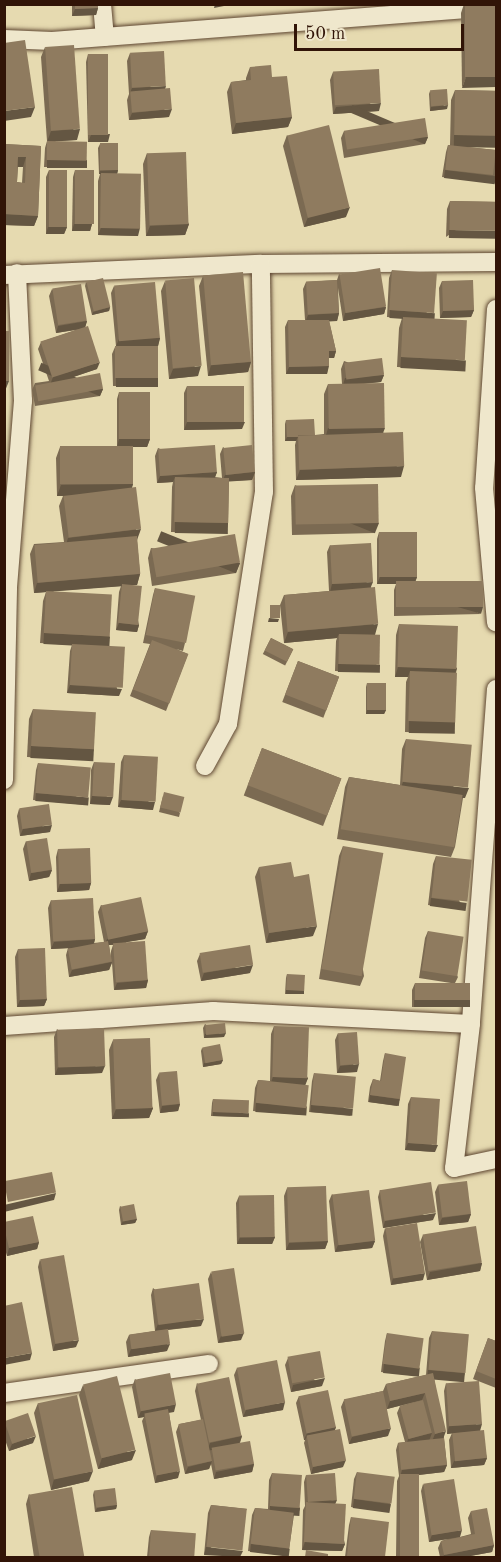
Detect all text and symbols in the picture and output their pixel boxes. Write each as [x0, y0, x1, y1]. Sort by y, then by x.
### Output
scale bar [297, 12, 466, 50]
text: 50 m [305, 25, 345, 43]

